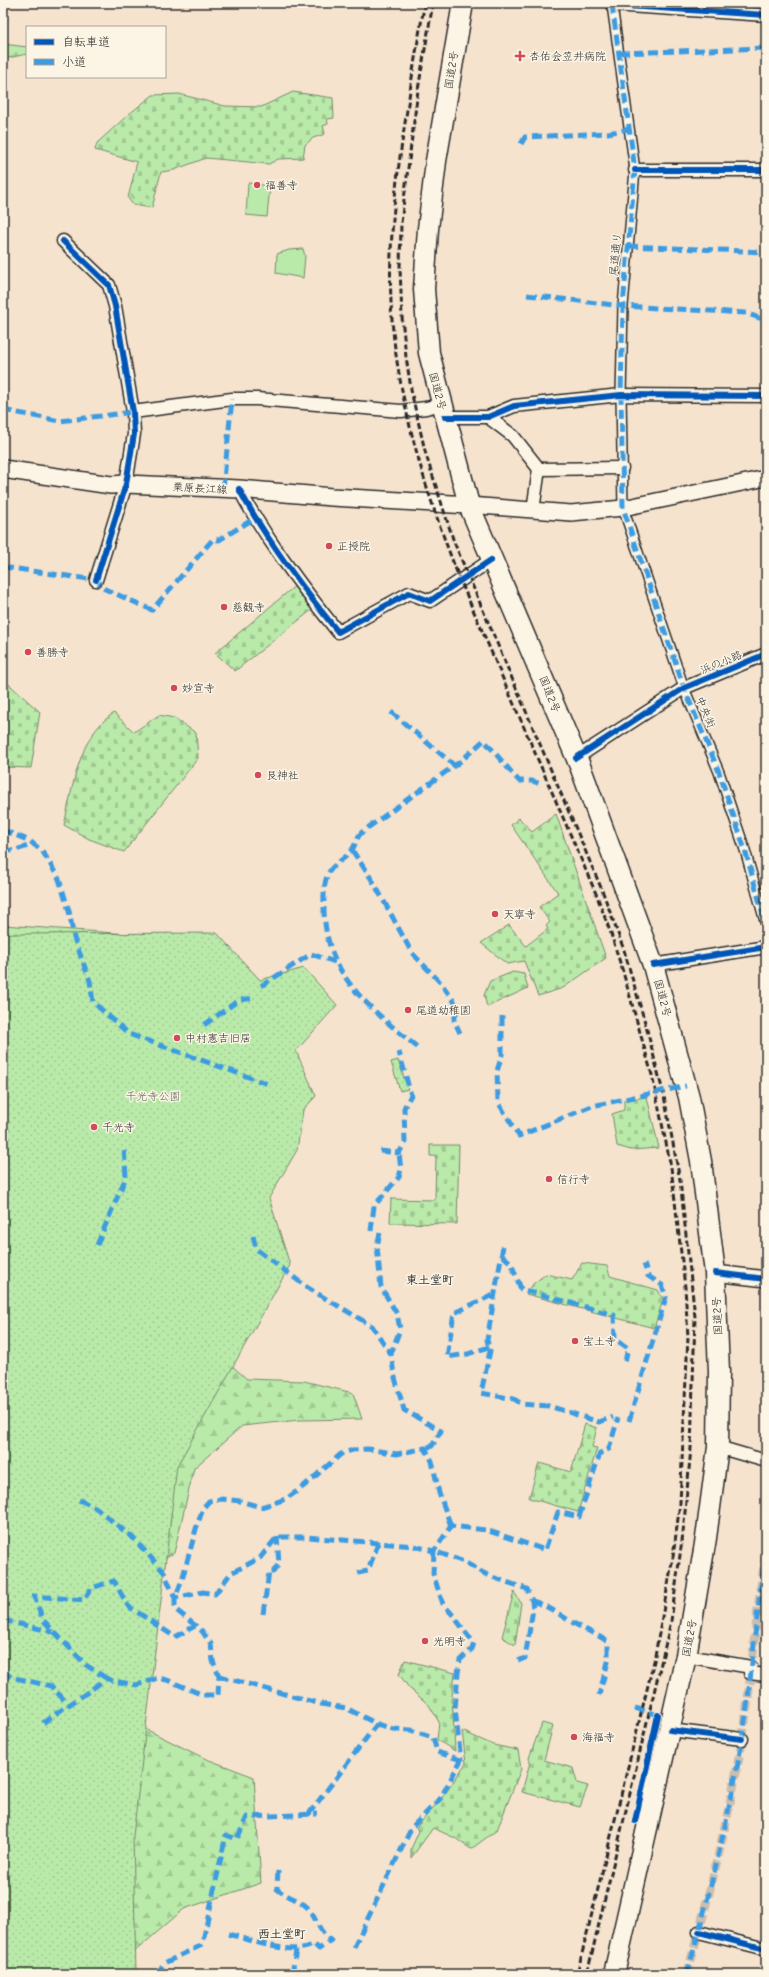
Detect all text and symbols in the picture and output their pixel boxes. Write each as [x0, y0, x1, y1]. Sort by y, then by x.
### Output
legend [26, 26, 166, 78]
text: 自転車道 [62, 35, 110, 49]
street label: 国道2号 [442, 50, 461, 90]
marker: 杏佑会笠井病院 [514, 50, 526, 62]
place label: 杏佑会笠井病院 [529, 50, 606, 63]
text: 小道 [62, 55, 86, 69]
place label: 福善寺 [265, 179, 298, 192]
marker: 福善寺 [252, 180, 262, 190]
street label: 尾道通り [607, 232, 624, 277]
street label: 国道2号 [426, 371, 449, 412]
street label: 栗原長江線 [172, 481, 228, 496]
place label: 正授院 [337, 540, 370, 553]
marker: 正授院 [324, 541, 334, 551]
place label: 慈観寺 [232, 601, 265, 614]
marker: 慈観寺 [219, 602, 229, 612]
place label: 善勝寺 [36, 646, 69, 659]
marker: 善勝寺 [23, 647, 33, 657]
street label: 浜の小路 [698, 648, 744, 677]
street label: 国道2号 [536, 674, 563, 715]
place label: 妙宣寺 [182, 682, 215, 695]
marker: 妙宣寺 [169, 683, 179, 693]
street label: 中央街 [693, 694, 718, 730]
place label: 艮神社 [266, 769, 299, 782]
marker: 艮神社 [253, 770, 263, 780]
place label: 天寧寺 [503, 908, 536, 921]
marker: 天寧寺 [490, 909, 500, 919]
street label: 国道2号 [651, 978, 674, 1019]
place label: 尾道幼稚園 [416, 1004, 471, 1017]
marker: 尾道幼稚園 [403, 1005, 413, 1015]
place label: 中村憲吉旧居 [185, 1032, 251, 1045]
marker: 中村憲吉旧居 [172, 1033, 182, 1043]
park label: 千光寺公園 [126, 1090, 181, 1103]
place label: 千光寺 [102, 1121, 135, 1134]
marker: 千光寺 [89, 1122, 99, 1132]
place label: 信行寺 [557, 1173, 590, 1186]
marker: 信行寺 [544, 1174, 554, 1184]
district label: 東土堂町 [406, 1273, 454, 1287]
street label: 国道2号 [710, 1296, 725, 1336]
place label: 宝土寺 [583, 1335, 616, 1348]
marker: 宝土寺 [570, 1336, 580, 1346]
street label: 国道2号 [680, 1618, 699, 1658]
place label: 光明寺 [433, 1635, 466, 1648]
marker: 光明寺 [420, 1636, 430, 1646]
place label: 海福寺 [582, 1731, 615, 1744]
marker: 海福寺 [569, 1732, 579, 1742]
district label: 西土堂町 [258, 1927, 306, 1941]

